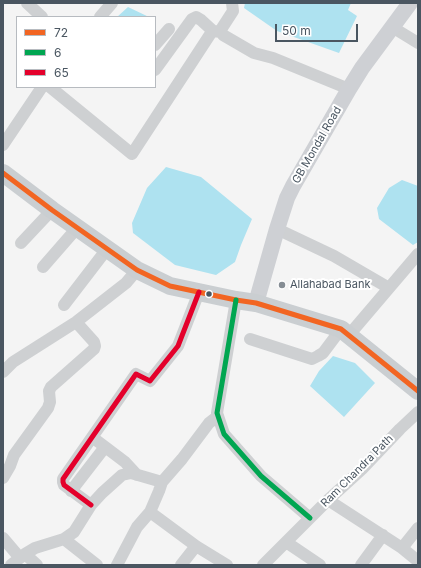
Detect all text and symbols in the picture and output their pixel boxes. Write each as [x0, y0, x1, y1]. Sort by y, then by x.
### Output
legend [16, 16, 156, 88]
scale bar [277, 16, 360, 42]
text: 50 m [282, 23, 311, 38]
text: 72 [54, 25, 68, 40]
text: 6 [54, 45, 61, 60]
text: 65 [54, 65, 69, 80]
street label: GB Mondal Road [290, 104, 344, 186]
place label: Allahabad Bank [290, 278, 371, 292]
marker: Allahabad Bank [277, 280, 287, 290]
unlabelled marker [204, 289, 214, 299]
street label: Ram Chandra Path [318, 432, 396, 510]

